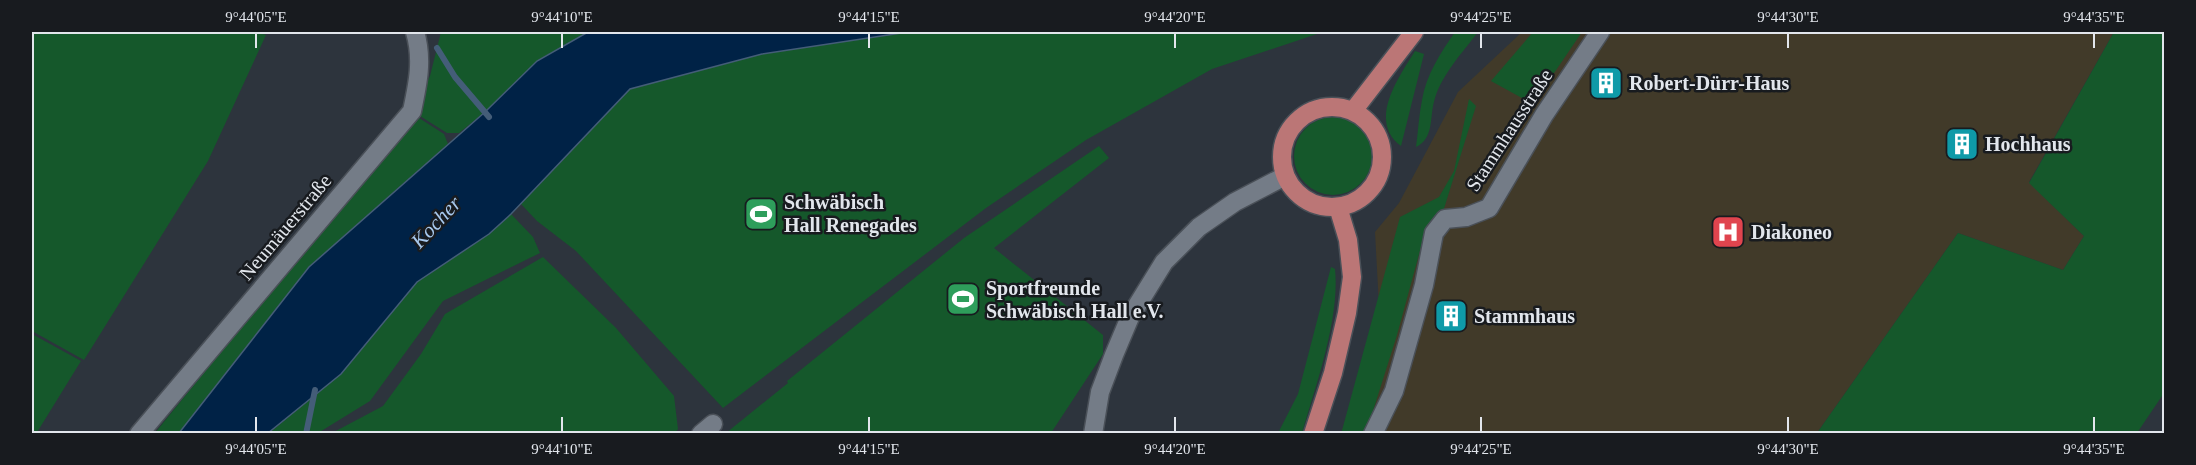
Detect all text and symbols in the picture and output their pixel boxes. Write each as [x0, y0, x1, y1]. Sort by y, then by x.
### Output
text: 9°44'05"E [225, 9, 287, 25]
text: 9°44'10"E [531, 9, 593, 25]
text: 9°44'15"E [838, 9, 900, 25]
text: 9°44'20"E [1144, 9, 1206, 25]
text: 9°44'25"E [1450, 9, 1512, 25]
text: 9°44'30"E [1757, 9, 1819, 25]
text: 9°44'35"E [2063, 9, 2125, 25]
street label: Stammhausstraße [1461, 65, 1557, 195]
building icon: Robert-Dürr-Haus [1588, 65, 1624, 101]
place label: Robert-Dürr-Haus [1629, 72, 1790, 94]
building icon: Hochhaus [1944, 126, 1980, 162]
place label: Hochhaus [1985, 133, 2071, 155]
street label: Neumäuerstraße [234, 170, 336, 284]
water label: Kocher [405, 191, 466, 254]
place label: Schwäbisch Hall Renegades [784, 191, 917, 237]
sports icon: Schwäbisch Hall Renegades [743, 196, 779, 232]
hospital icon: Diakoneo [1710, 214, 1746, 250]
place label: Diakoneo [1751, 221, 1832, 243]
place label: Sportfreunde Schwäbisch Hall e.V. [986, 277, 1163, 322]
sports icon: Sportfreunde Schwäbisch Hall e.V. [945, 281, 981, 317]
building icon: Stammhaus [1433, 298, 1469, 334]
place label: Stammhaus [1474, 305, 1575, 327]
text: 9°44'05"E [225, 441, 287, 457]
text: 9°44'10"E [531, 441, 593, 457]
text: 9°44'15"E [838, 441, 900, 457]
text: 9°44'20"E [1144, 441, 1206, 457]
text: 9°44'25"E [1450, 441, 1512, 457]
text: 9°44'30"E [1757, 441, 1819, 457]
text: 9°44'35"E [2063, 441, 2125, 457]

